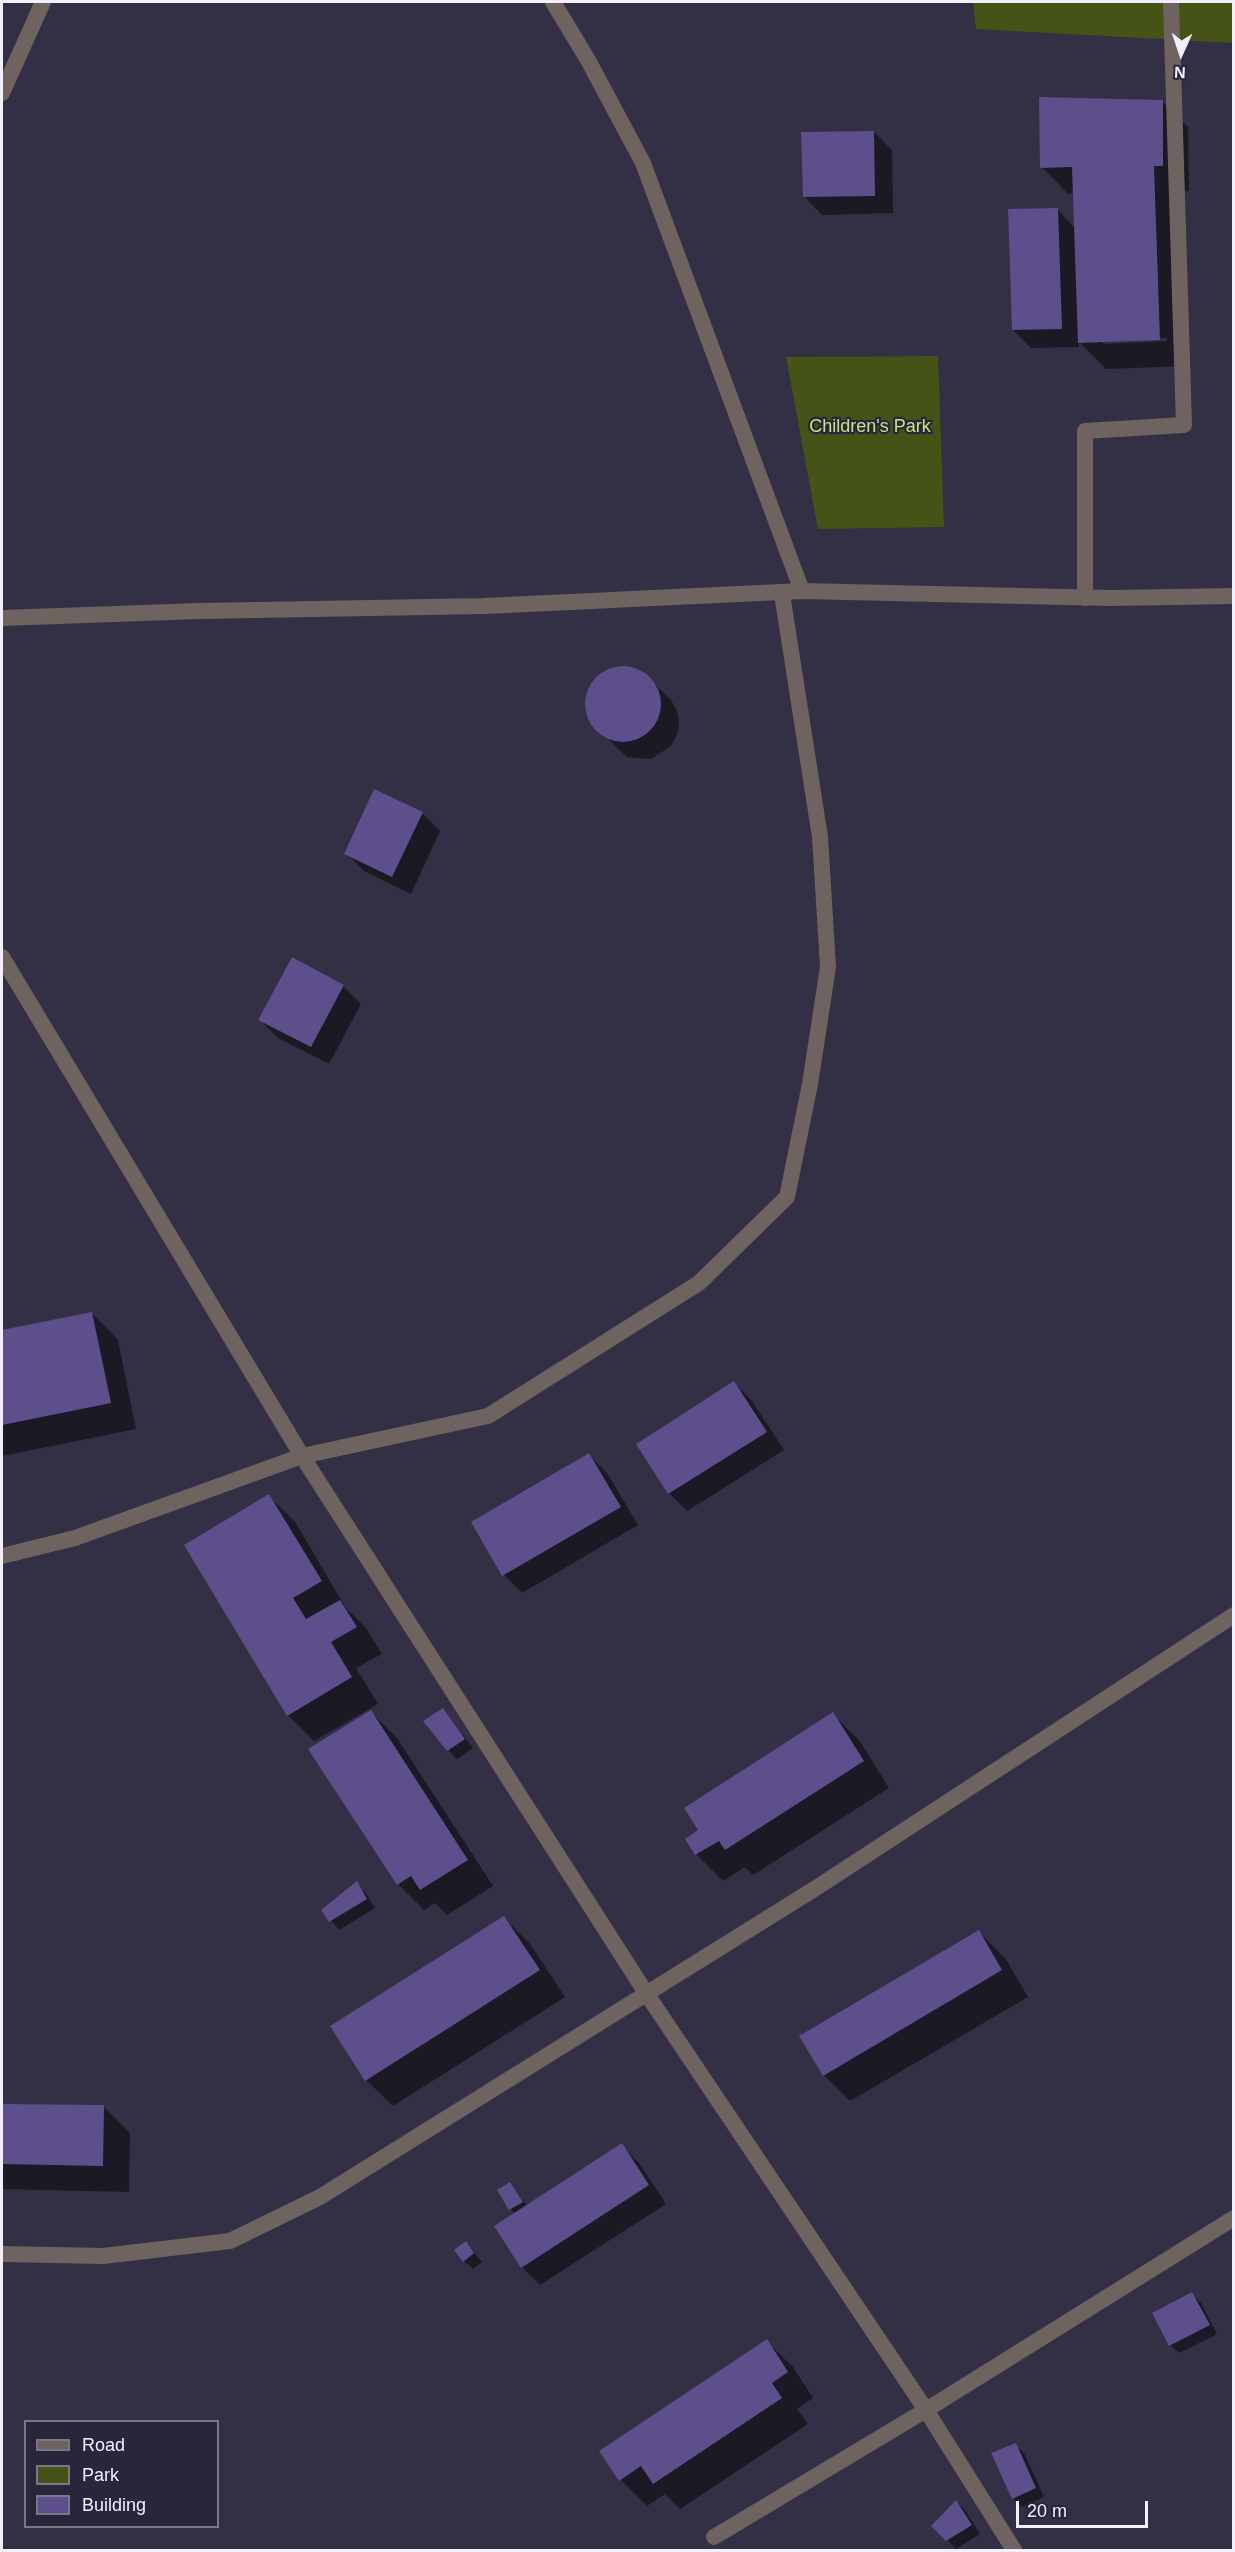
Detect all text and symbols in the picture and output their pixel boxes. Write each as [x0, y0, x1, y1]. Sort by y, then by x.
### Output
north arrow [1151, 24, 1211, 84]
text: N [1174, 64, 1186, 81]
park label: Children's Park [809, 416, 931, 438]
legend [24, 2420, 219, 2528]
text: Road [82, 2435, 125, 2455]
text: Park [82, 2465, 119, 2485]
scale bar [1019, 2489, 1151, 2527]
text: Building [82, 2495, 146, 2515]
text: 20 m [1027, 2501, 1067, 2521]

